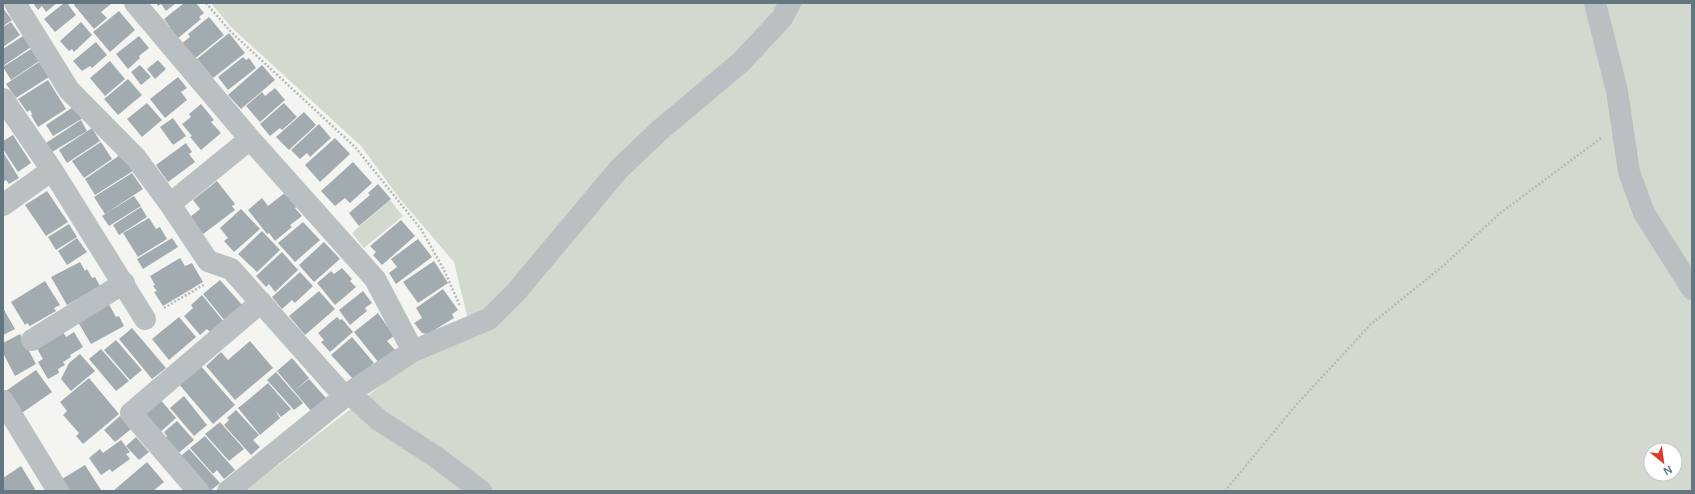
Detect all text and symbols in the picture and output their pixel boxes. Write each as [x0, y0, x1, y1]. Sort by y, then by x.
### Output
north arrow [1643, 442, 1683, 482]
text: N [1661, 464, 1674, 478]

